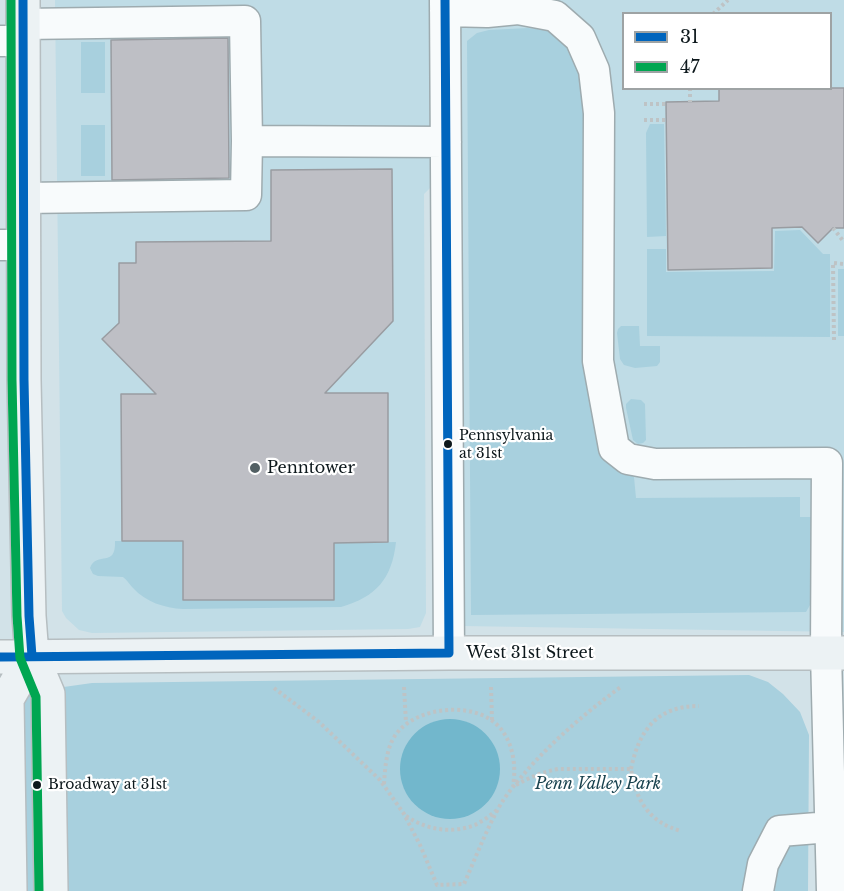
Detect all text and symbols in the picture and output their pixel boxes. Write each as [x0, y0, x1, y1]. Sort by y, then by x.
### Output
legend [622, 12, 832, 90]
text: 31 [680, 26, 699, 48]
text: 47 [680, 56, 700, 78]
place label: Pennsylvania at 31st [459, 428, 553, 460]
marker: Pennsylvania at 31st [442, 438, 454, 450]
place label: Penntower [267, 458, 355, 478]
marker: Penntower [248, 461, 262, 475]
street label: West 31st Street [466, 643, 594, 663]
park label: Penn Valley Park [535, 774, 661, 794]
place label: Broadway at 31st [48, 777, 167, 793]
marker: Broadway at 31st [31, 779, 43, 791]

